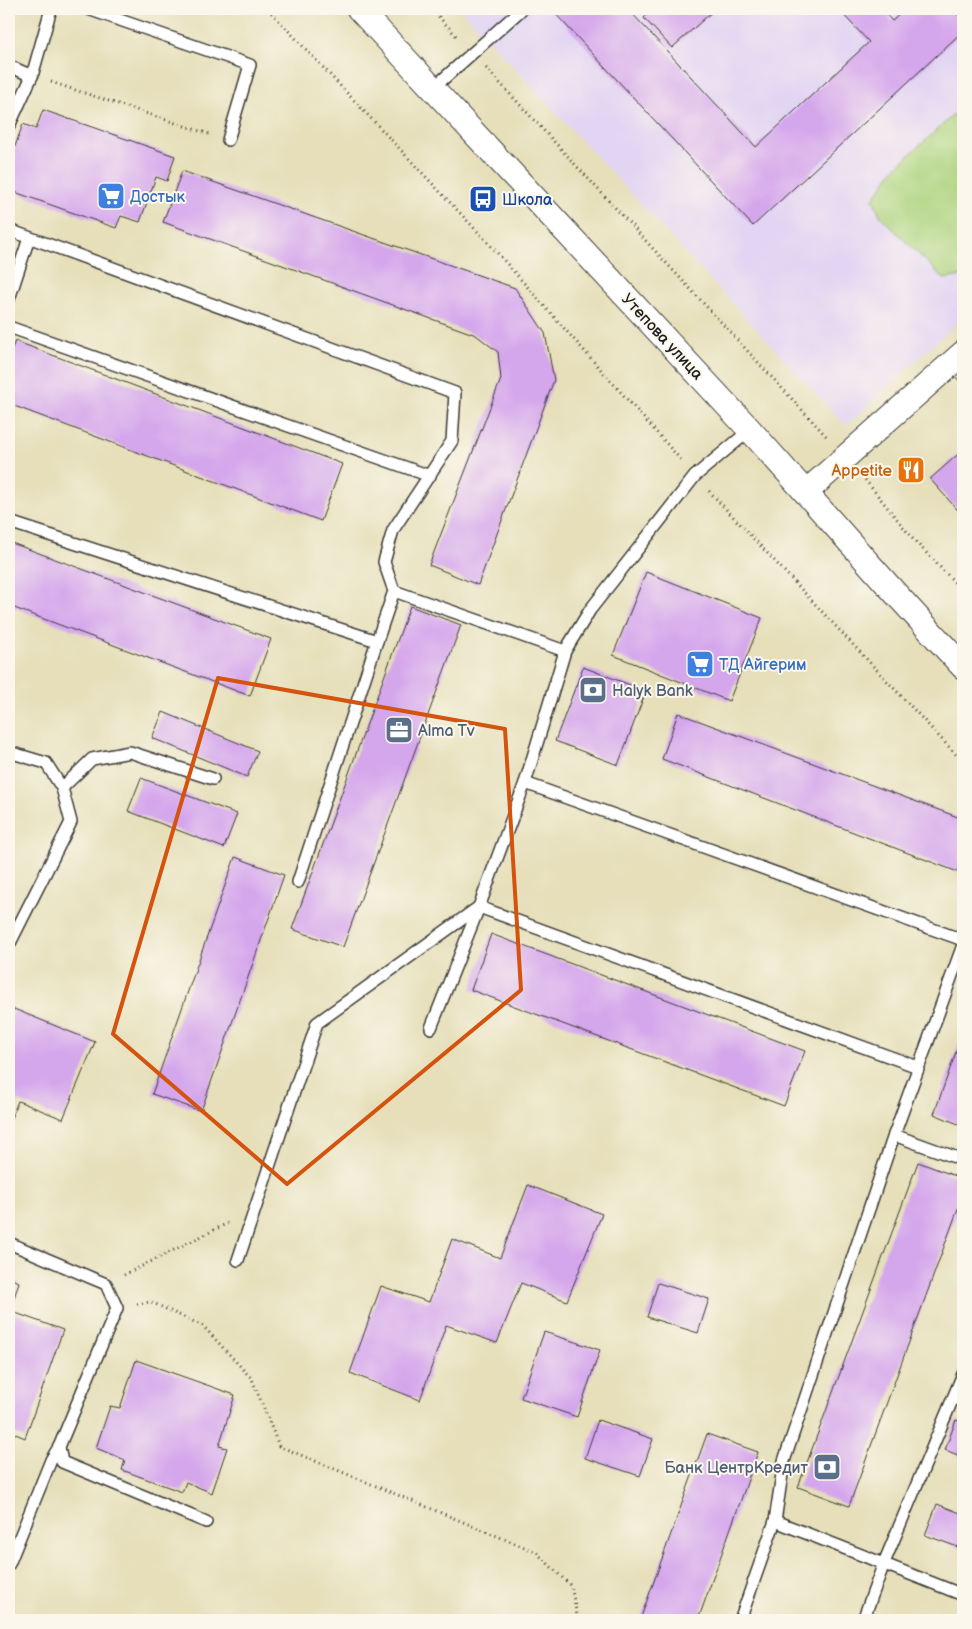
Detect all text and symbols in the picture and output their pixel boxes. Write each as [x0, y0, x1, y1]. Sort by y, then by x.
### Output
supermarket icon: Достык [96, 181, 126, 211]
bus stop icon: Школа [468, 184, 498, 214]
place label: Достык [130, 188, 185, 207]
place label: Школа [502, 191, 553, 210]
street label: Утепова улица [617, 290, 707, 384]
restaurant icon: Appetite [896, 455, 926, 485]
place label: Appetite [832, 462, 893, 481]
supermarket icon: ТД Айгерим [685, 649, 715, 679]
place label: ТД Айгерим [719, 656, 806, 675]
bank icon: Halyk Bank [578, 675, 608, 705]
place label: Halyk Bank [612, 682, 693, 701]
office icon: Alma Tv [384, 715, 414, 745]
place label: Alma Tv [418, 722, 475, 741]
bank icon: Банк ЦентрКредит [812, 1452, 842, 1482]
place label: Банк ЦентрКредит [665, 1459, 809, 1478]

